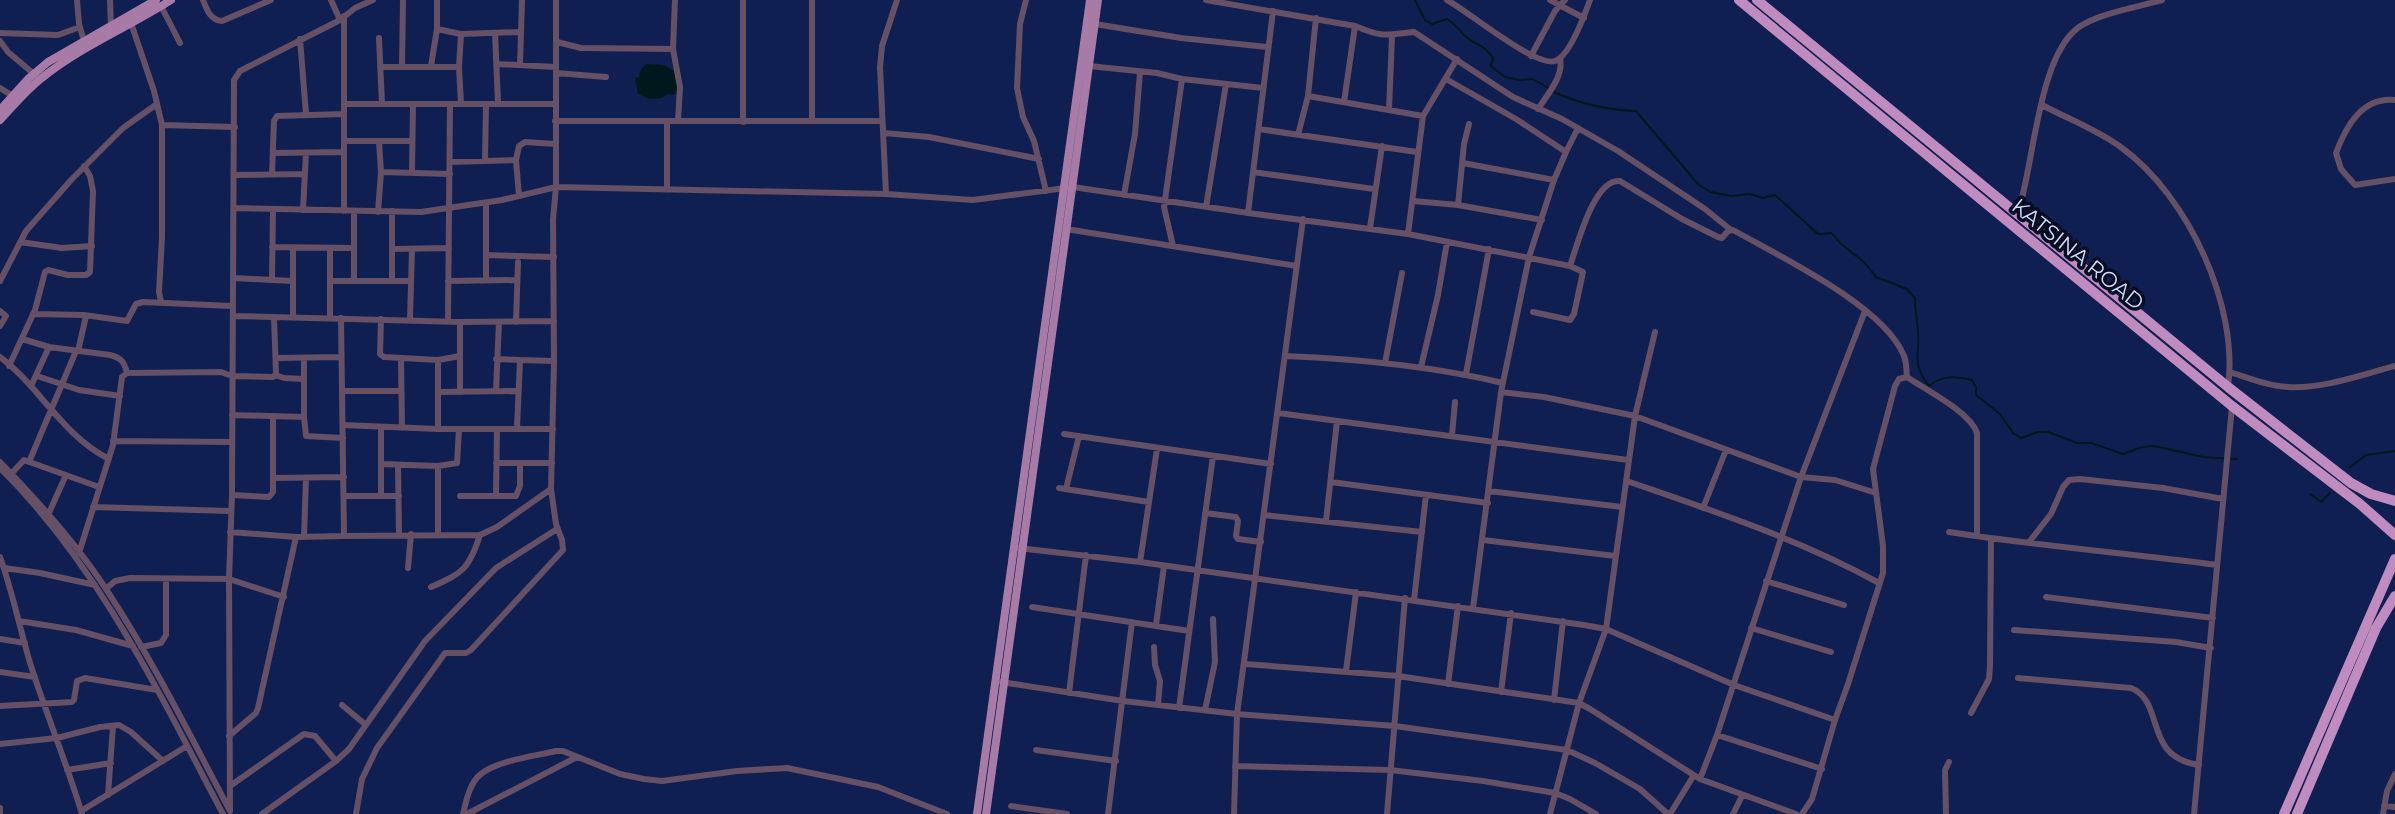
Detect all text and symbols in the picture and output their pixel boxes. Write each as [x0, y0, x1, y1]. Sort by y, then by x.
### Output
street label: KATSINA ROAD [2007, 193, 2149, 315]

